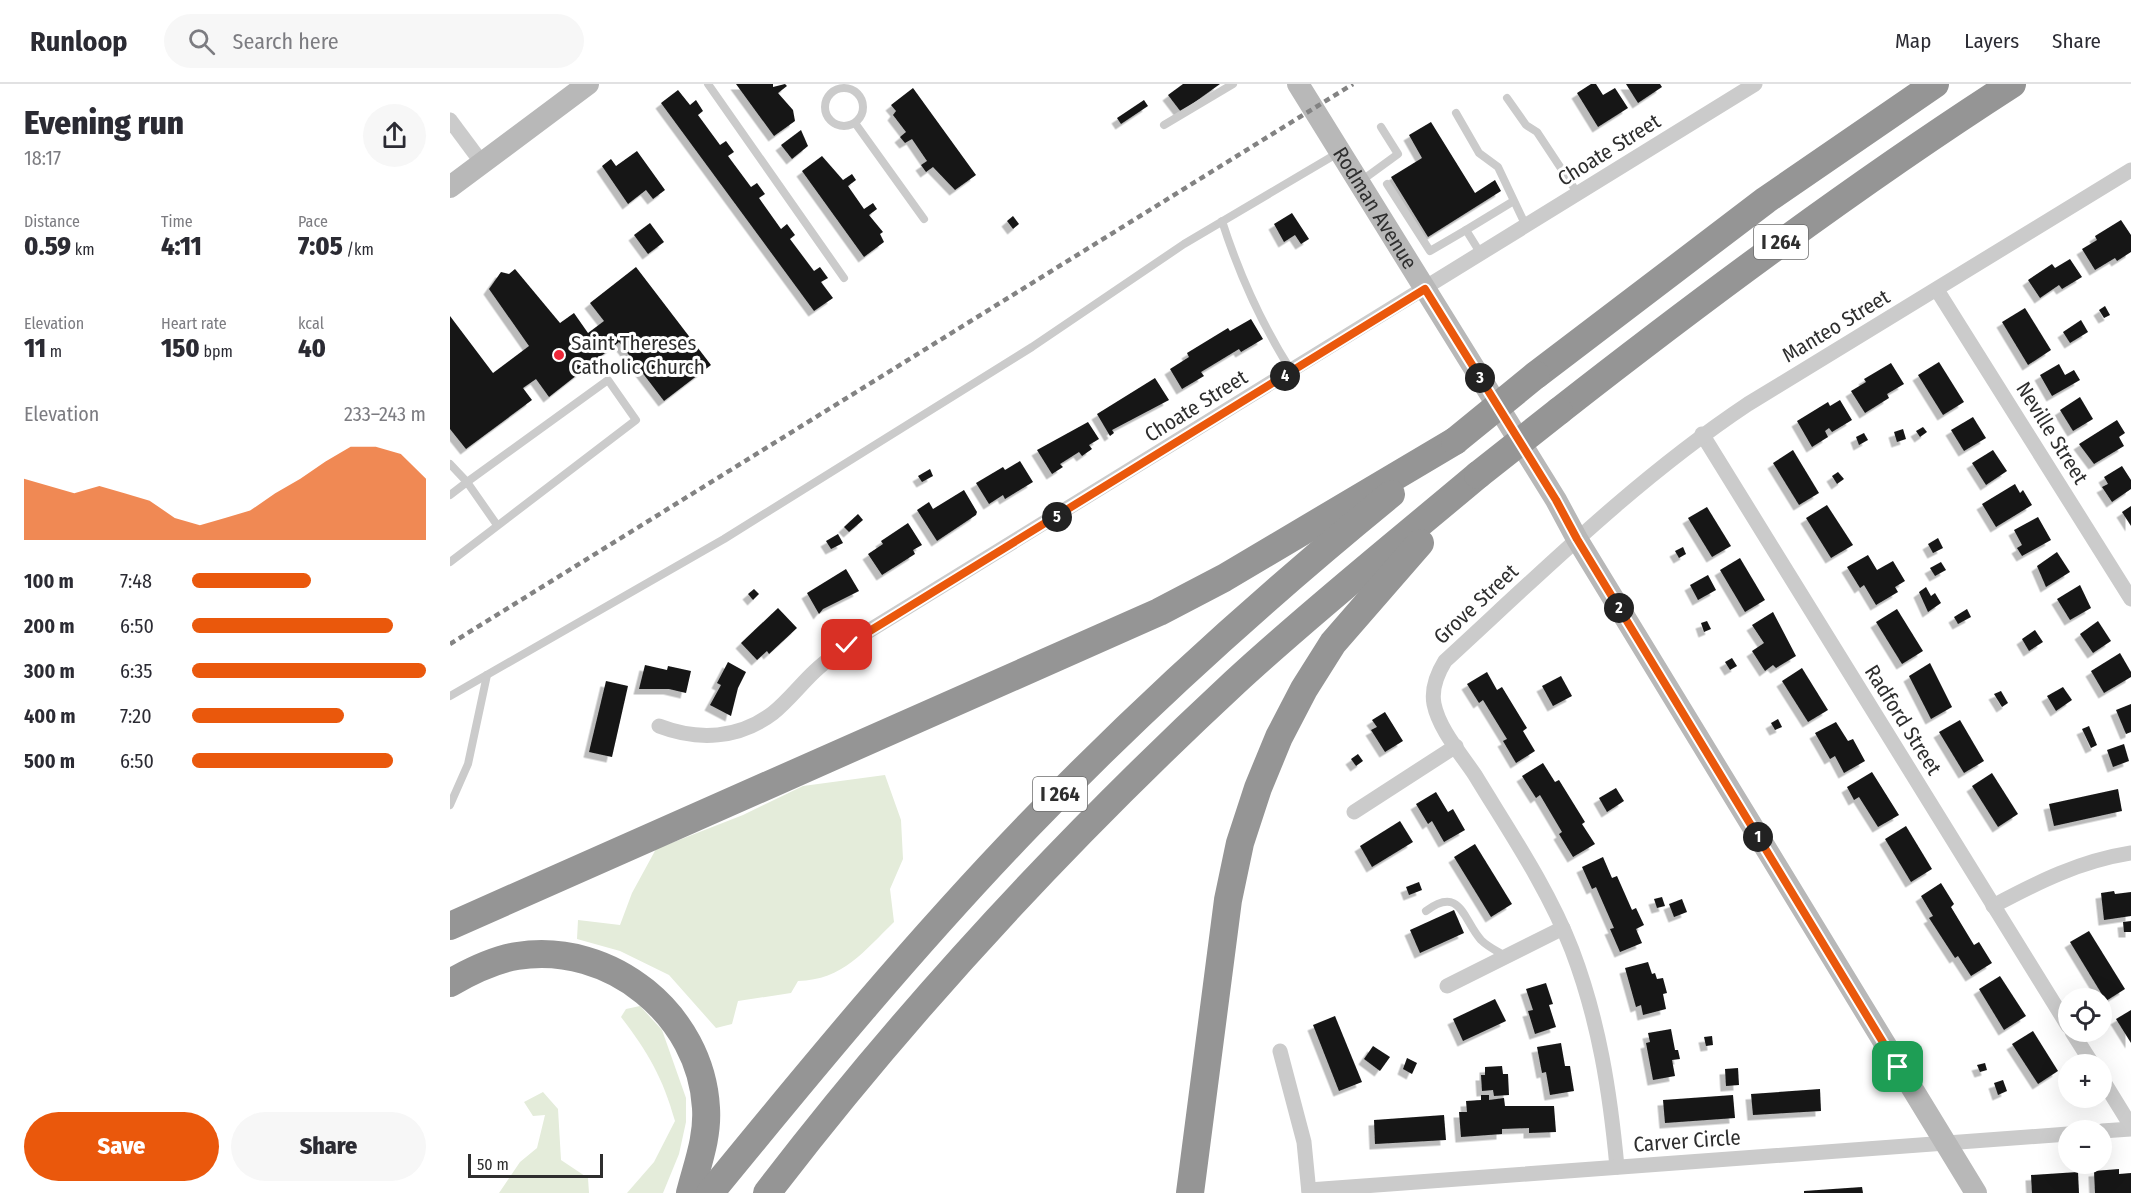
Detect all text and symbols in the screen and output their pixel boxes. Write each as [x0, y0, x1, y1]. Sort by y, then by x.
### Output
search box [164, 14, 584, 68]
text: Runloop [30, 25, 128, 58]
icon: search [185, 25, 218, 58]
text: Search here [233, 28, 339, 55]
text: Map [1895, 28, 1931, 54]
text: Layers [1964, 28, 2019, 54]
text: Share [2052, 28, 2101, 54]
text: Evening run [24, 103, 184, 143]
button: share [363, 104, 426, 167]
street label: Choate Street [1553, 108, 1665, 192]
street label: Rodman Avenue [1327, 142, 1423, 274]
text: 18:17 [24, 146, 61, 170]
text: Distance [24, 212, 80, 231]
text: Time [161, 212, 193, 231]
text: Pace [298, 212, 328, 231]
road number: I 264 [1754, 225, 1808, 259]
text: 0.59 [24, 231, 71, 262]
text: 4:11 [161, 231, 202, 262]
text: 7:05 [298, 231, 343, 262]
text: km [71, 240, 95, 259]
text: /km [343, 240, 374, 259]
street label: Manteo Street [1778, 284, 1895, 368]
text: Elevation [24, 314, 84, 333]
text: Heart rate [161, 314, 227, 333]
text: kcal [298, 314, 324, 333]
place label: Saint Thereses Catholic Church [571, 330, 705, 380]
text: 11 [24, 333, 46, 364]
text: 150 [161, 333, 200, 364]
text: 40 [298, 333, 326, 364]
text: m [46, 342, 62, 361]
text: bpm [200, 342, 233, 361]
marker: Saint Thereses Catholic Church [552, 348, 566, 362]
pin: 4 [1270, 361, 1300, 391]
pin: 3 [1465, 363, 1495, 393]
street label: Choate Street [1140, 364, 1252, 448]
text: 4 [1281, 366, 1289, 385]
text: 3 [1476, 368, 1484, 387]
street label: Neville Street [2010, 377, 2094, 489]
text: Elevation [24, 402, 99, 426]
text: 233–243 m [344, 402, 426, 426]
pin: 5 [1042, 502, 1072, 532]
text: 5 [1053, 507, 1061, 526]
street label: Grove Street [1428, 558, 1524, 650]
text: 100 m [24, 569, 74, 593]
text: 7:48 [120, 569, 152, 593]
pin: 2 [1604, 593, 1634, 623]
text: 2 [1615, 598, 1623, 617]
text: 200 m [24, 614, 75, 638]
text: 6:50 [120, 614, 154, 638]
pin [821, 619, 872, 670]
icon: check [830, 628, 863, 661]
text: 300 m [24, 659, 75, 683]
text: 6:35 [120, 659, 153, 683]
street label: Radford Street [1859, 660, 1947, 780]
text: 400 m [24, 704, 76, 728]
text: 7:20 [120, 704, 152, 728]
text: 500 m [24, 749, 75, 773]
text: 6:50 [120, 749, 154, 773]
road number: I 264 [1033, 777, 1087, 811]
pin: 1 [1743, 822, 1773, 852]
text: 1 [1755, 827, 1761, 846]
map controls [2058, 988, 2112, 1174]
button: locate [2058, 988, 2112, 1042]
pin [1872, 1041, 1923, 1092]
icon: arrive [1881, 1050, 1914, 1083]
button: + [2058, 1054, 2112, 1108]
button: Save [24, 1112, 219, 1181]
button: Share [231, 1112, 426, 1181]
button: − [2058, 1120, 2112, 1174]
street label: Carver Circle [1632, 1124, 1742, 1158]
scale bar [468, 1151, 603, 1178]
text: 50 m [477, 1155, 509, 1174]

